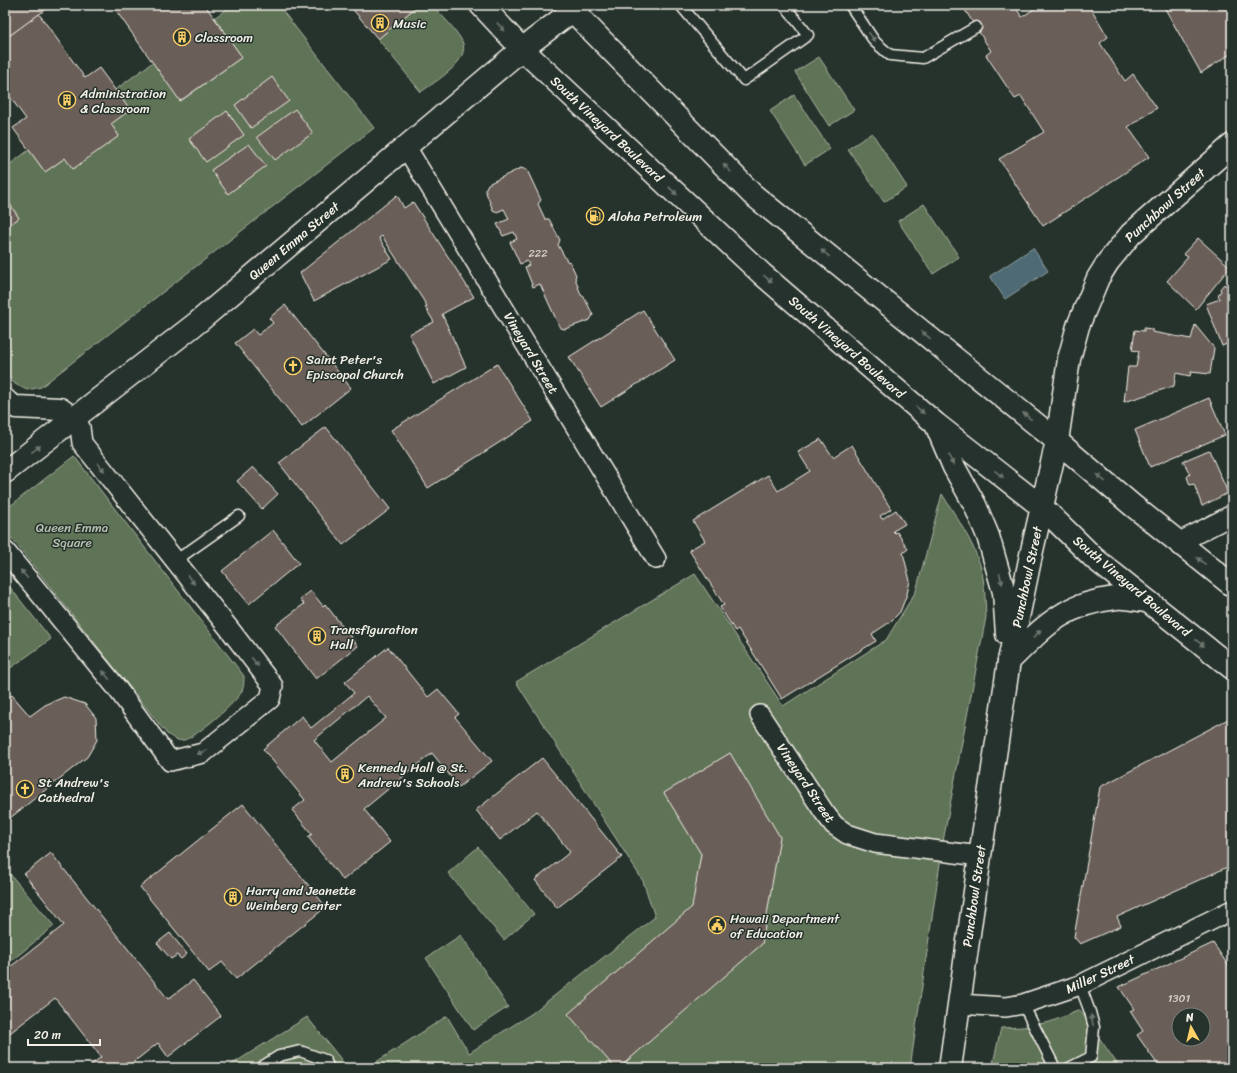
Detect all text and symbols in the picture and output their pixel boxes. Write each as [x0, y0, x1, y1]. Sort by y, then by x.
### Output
place label: Music [393, 12, 427, 35]
building icon: Music [370, 13, 390, 33]
one-way arrow [497, 22, 506, 32]
place label: Classroom [195, 26, 253, 49]
building icon: Classroom [172, 27, 192, 47]
one-way arrow [868, 31, 876, 42]
street label: South Vineyard Boulevard [545, 70, 670, 189]
place label: Administration & Classroom [79, 82, 166, 120]
building icon: Administration & Classroom [57, 90, 77, 110]
street label: Punchbowl Street [1119, 162, 1211, 248]
one-way arrow [722, 163, 732, 173]
one-way arrow [668, 186, 678, 195]
street label: Queen Emma Street [243, 195, 345, 286]
place label: Aloha Petroleum [607, 205, 702, 228]
fuel station icon: Aloha Petroleum [585, 206, 605, 226]
house number: 222 [528, 244, 548, 263]
one-way arrow [819, 249, 830, 258]
one-way arrow [763, 274, 773, 284]
street label: South Vineyard Boulevard [784, 290, 911, 405]
street label: Vineyard Street [497, 308, 565, 399]
one-way arrow [921, 330, 931, 339]
place label: Saint Peter's Episcopal Church [306, 348, 404, 386]
church icon: Saint Peter's Episcopal Church [283, 356, 303, 376]
one-way arrow [914, 405, 925, 414]
one-way arrow [1022, 412, 1033, 421]
one-way arrow [30, 444, 41, 453]
one-way arrow [948, 454, 954, 466]
one-way arrow [97, 462, 106, 473]
one-way arrow [994, 470, 1005, 478]
one-way arrow [1096, 474, 1106, 483]
park label: Queen Emma Square [36, 516, 109, 554]
street label: Punchbowl Street [1005, 524, 1049, 630]
street label: South Vineyard Boulevard [1068, 530, 1197, 643]
one-way arrow [1196, 557, 1207, 565]
one-way arrow [19, 569, 28, 580]
one-way arrow [998, 573, 1004, 585]
one-way arrow [186, 575, 195, 586]
place label: Transfiguration Hall [330, 618, 418, 656]
building icon: Transfiguration Hall [307, 626, 327, 646]
one-way arrow [1032, 629, 1042, 639]
one-way arrow [1194, 638, 1205, 647]
one-way arrow [250, 656, 259, 667]
one-way arrow [102, 669, 111, 680]
street label: Vineyard Street [771, 738, 841, 828]
one-way arrow [196, 749, 208, 755]
place label: Kennedy Hall @ St. Andrew's Schools [357, 756, 468, 794]
building icon: Kennedy Hall @ St. Andrew's Schools [335, 764, 355, 784]
place label: St Andrew's Cathedral [38, 771, 109, 809]
church icon: St Andrew's Cathedral [15, 779, 35, 799]
street label: Punchbowl Street [955, 843, 993, 948]
place label: Harry and Jeanette Weinberg Center [246, 879, 356, 917]
building icon: Harry and Jeanette Weinberg Center [223, 887, 243, 907]
place label: Hawaii Department of Education [730, 907, 840, 945]
public building icon: Hawaii Department of Education [707, 915, 727, 935]
street label: Miller Street [1061, 948, 1139, 1000]
house number: 1301 [1168, 989, 1190, 1008]
north arrow [1171, 1007, 1211, 1047]
text: N [1184, 1008, 1195, 1028]
one-way arrow [1089, 1014, 1095, 1026]
scale bar [28, 1021, 100, 1047]
text: 20 m [34, 1024, 61, 1046]

